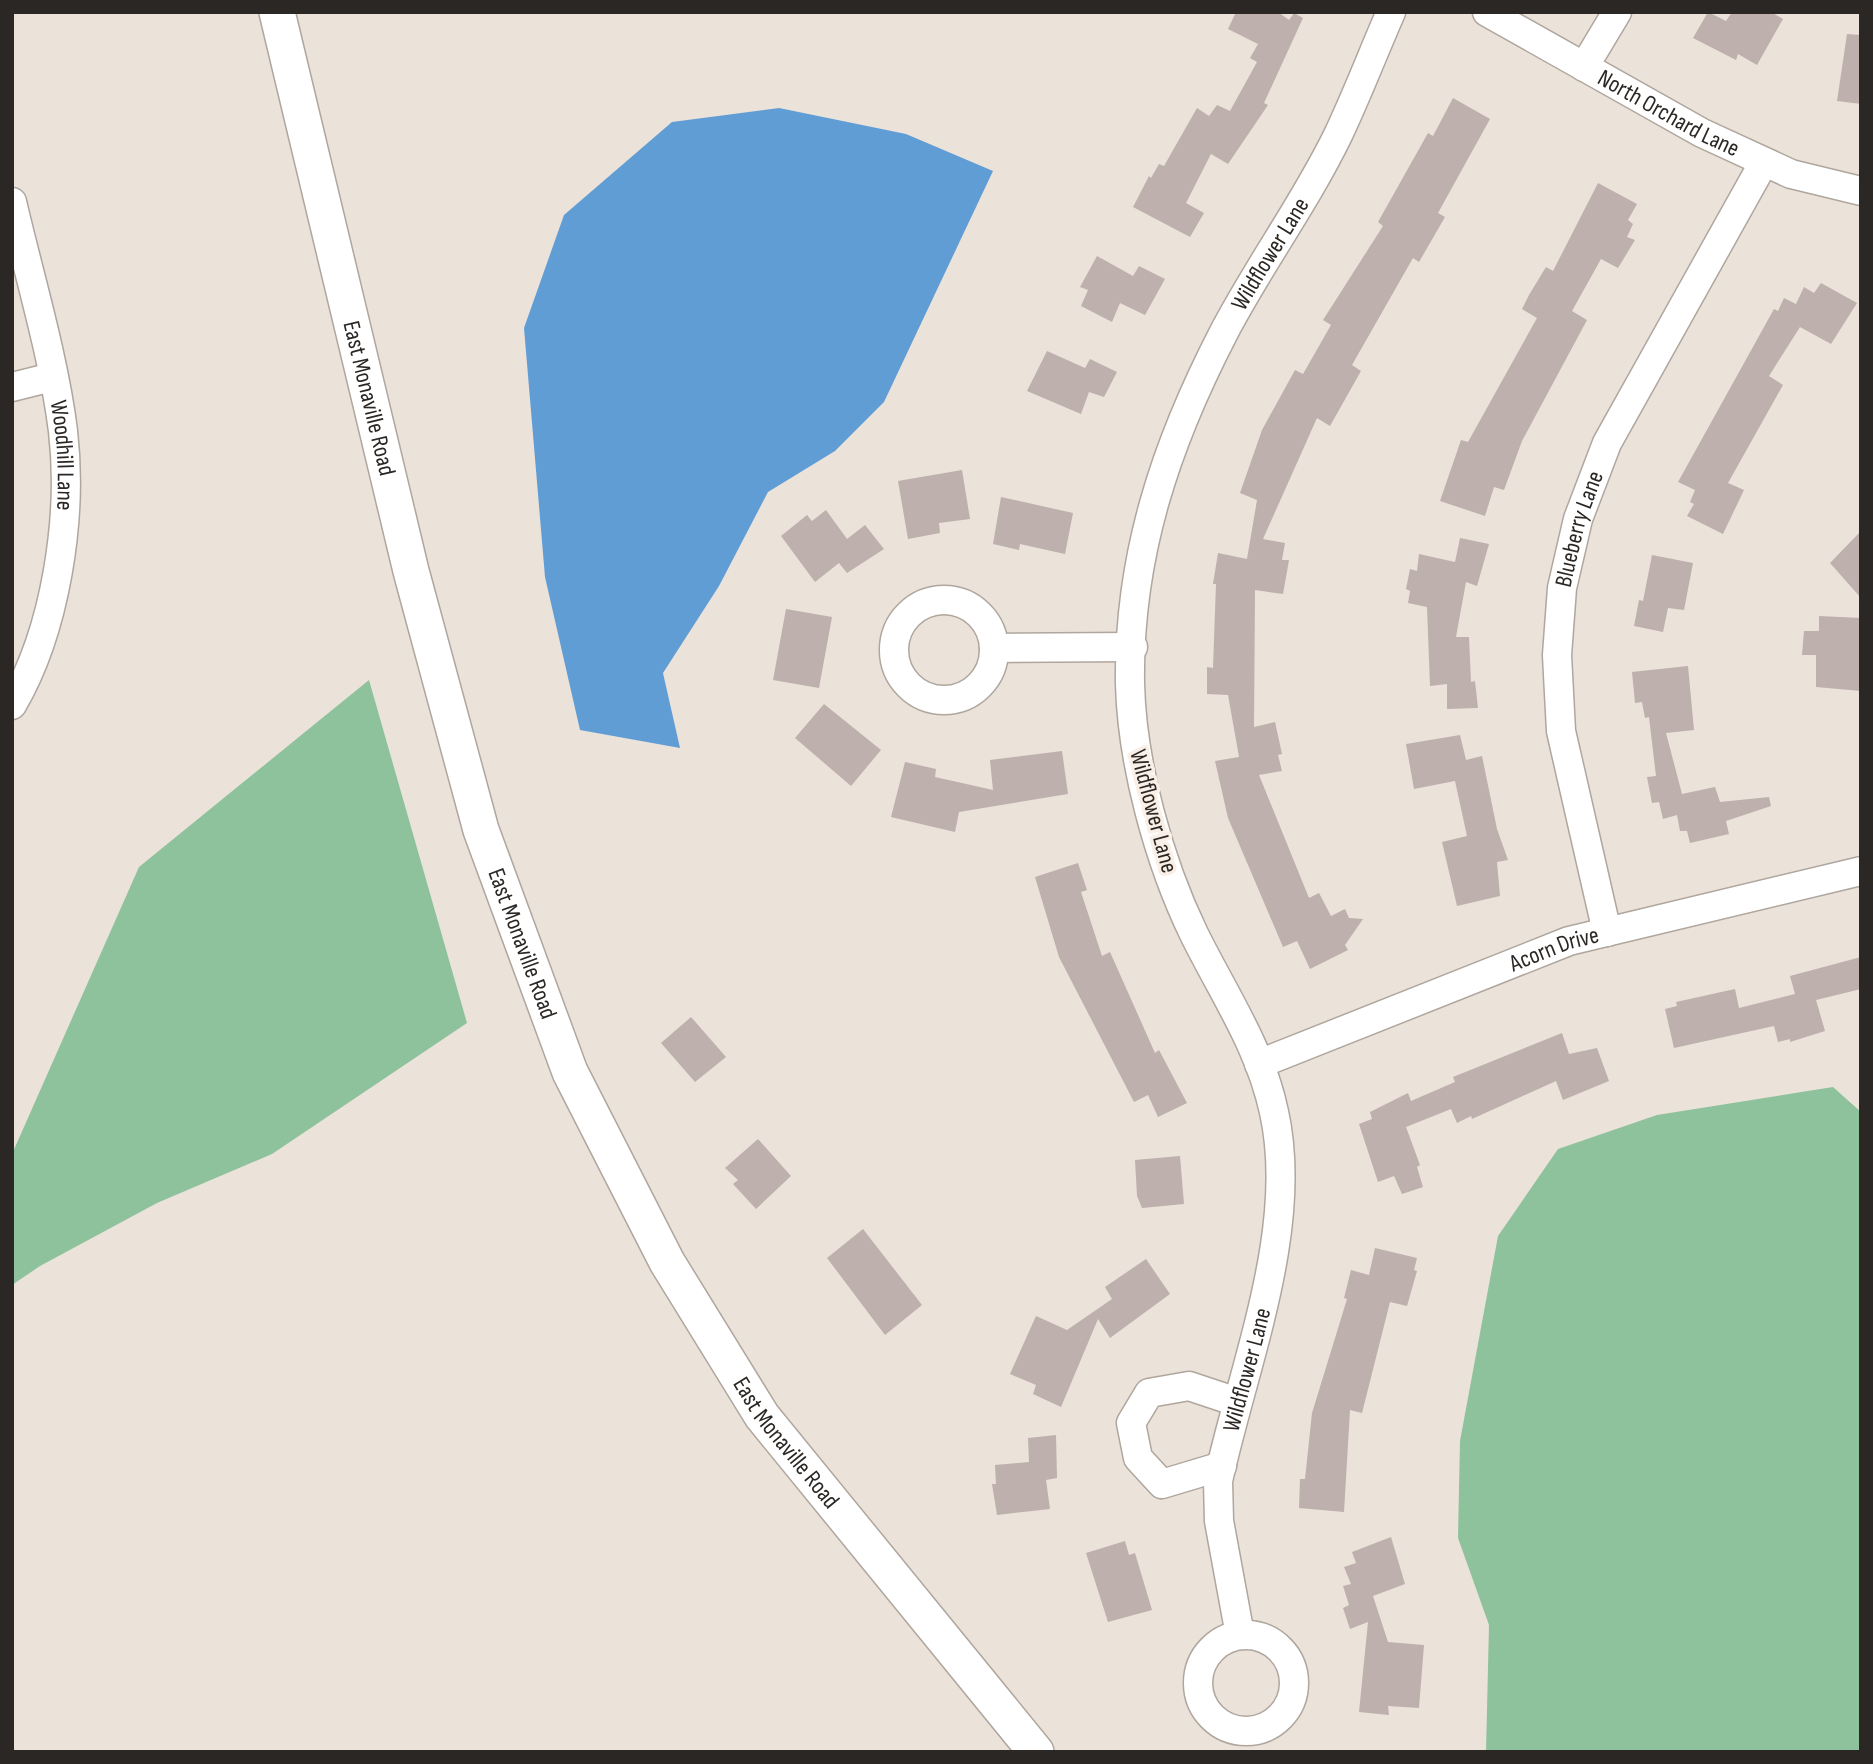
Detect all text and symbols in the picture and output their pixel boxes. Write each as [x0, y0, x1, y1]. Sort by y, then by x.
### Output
street label: North Orchard Lane [1593, 63, 1744, 163]
street label: Wildflower Lane [1225, 192, 1316, 316]
street label: East Monaville Road [337, 318, 402, 479]
street label: Woodhill Lane [44, 398, 80, 511]
street label: Blueberry Lane [1549, 467, 1610, 590]
street label: Wildflower Lane [1123, 746, 1184, 876]
street label: East Monaville Road [481, 864, 563, 1023]
street label: Acorn Drive [1504, 920, 1602, 979]
street label: Wildflower Lane [1217, 1305, 1277, 1435]
street label: East Monaville Road [726, 1372, 845, 1515]

